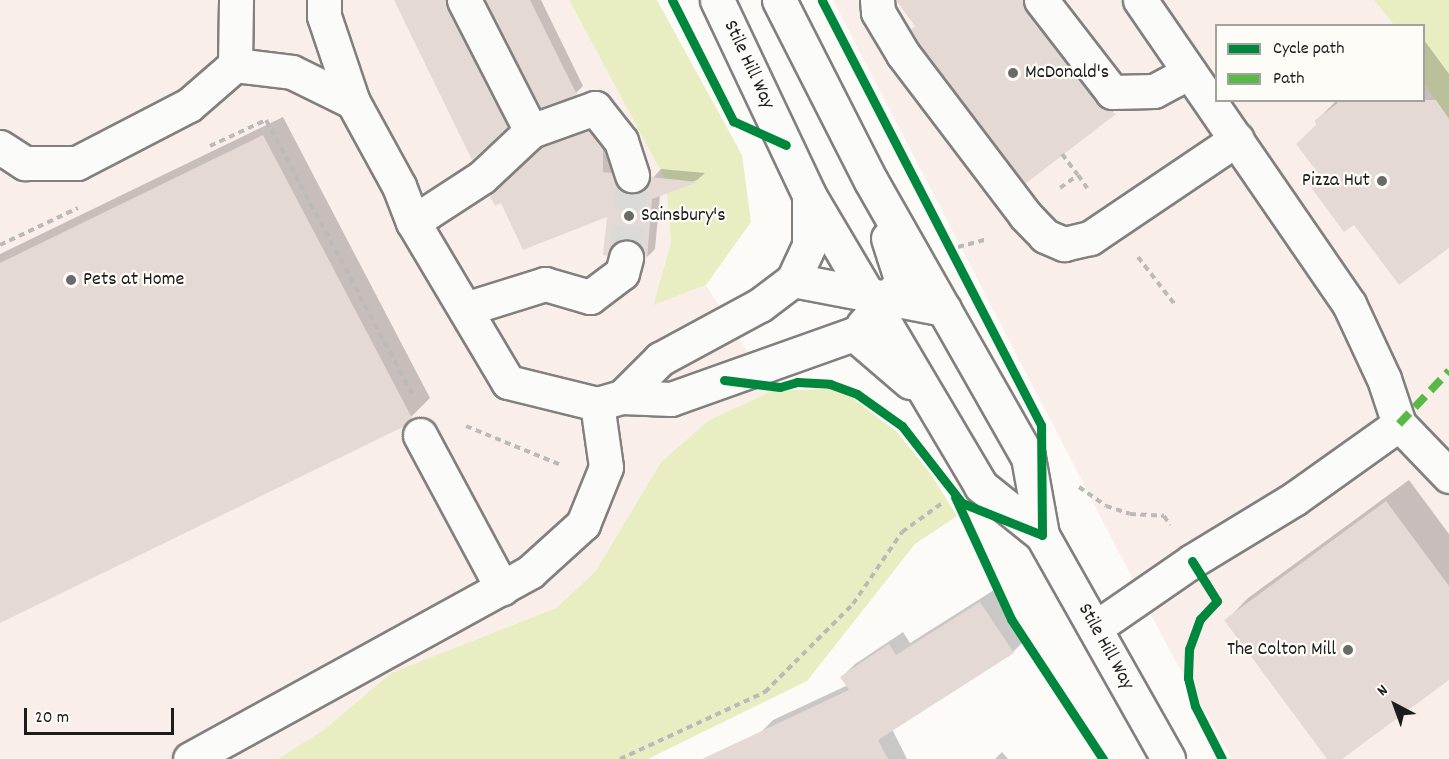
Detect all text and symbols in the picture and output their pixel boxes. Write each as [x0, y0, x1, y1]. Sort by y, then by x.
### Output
street label: Stile Hill Way [717, 17, 779, 113]
legend [1215, 24, 1425, 102]
text: Cycle path [1273, 37, 1344, 62]
place label: McDonald's [1025, 61, 1109, 85]
marker: McDonald's [1006, 66, 1020, 80]
text: Path [1273, 67, 1305, 92]
place label: Pizza Hut [1302, 169, 1370, 193]
marker: Pizza Hut [1375, 174, 1389, 188]
place label: Sainsbury's [641, 204, 726, 228]
marker: Sainsbury's [622, 209, 636, 223]
place label: Pets at Home [83, 268, 184, 292]
marker: Pets at Home [64, 273, 78, 287]
street label: Stile Hill Way [1071, 600, 1139, 694]
place label: The Colton Mill [1227, 638, 1336, 662]
marker: The Colton Mill [1341, 643, 1355, 657]
north arrow [1365, 675, 1425, 735]
text: N [1372, 680, 1393, 702]
scale bar [27, 696, 177, 734]
text: 20 m [35, 706, 69, 731]

